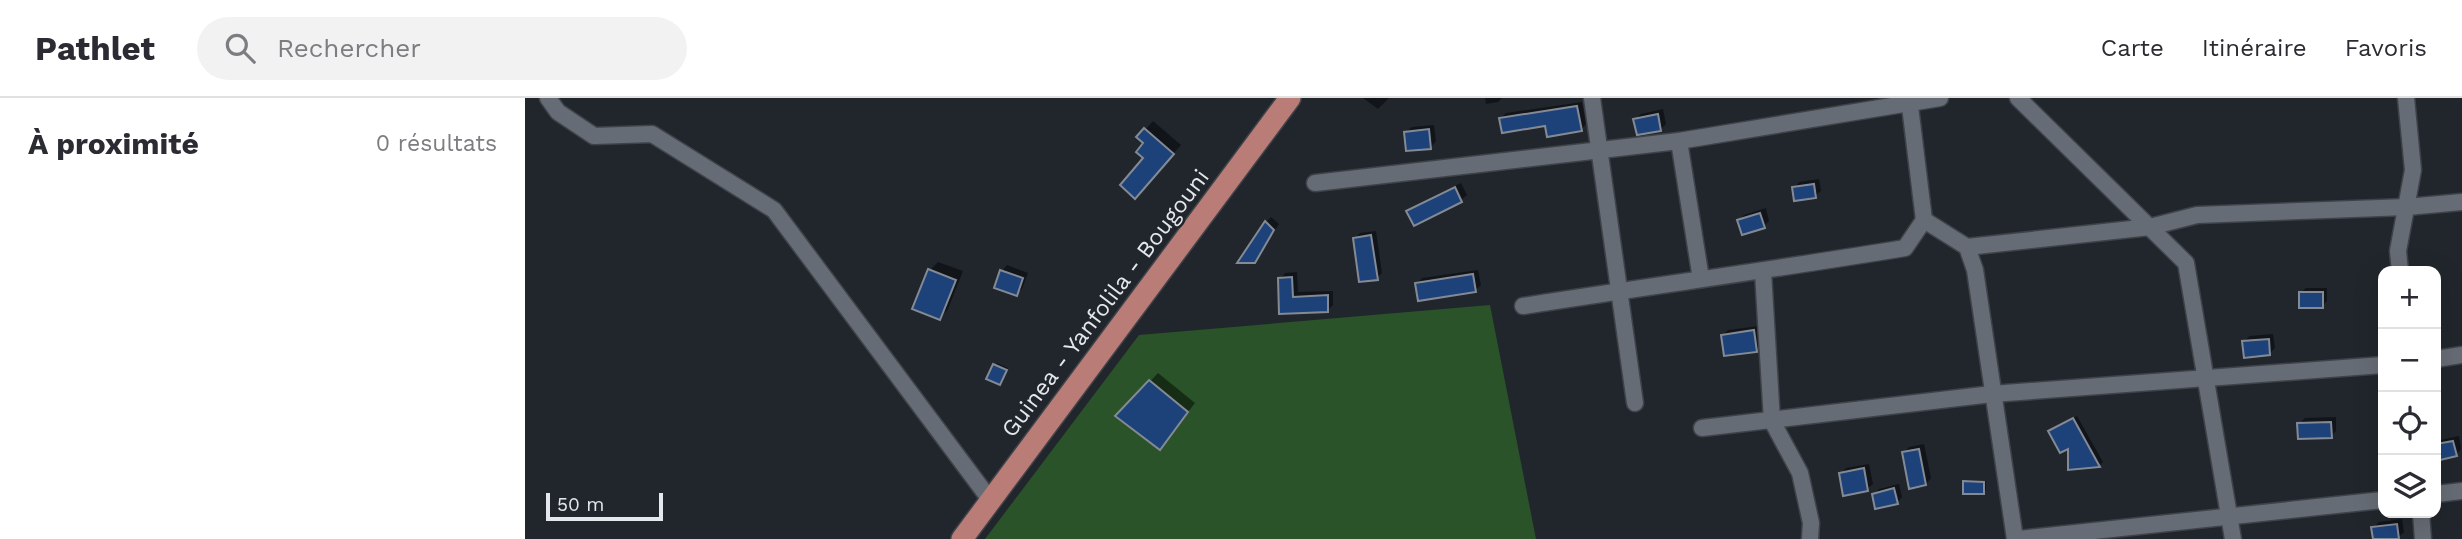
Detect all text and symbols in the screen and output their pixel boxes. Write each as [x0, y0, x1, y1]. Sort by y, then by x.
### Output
search box [197, 17, 687, 80]
text: Pathlet [35, 29, 155, 68]
icon: search [221, 29, 259, 67]
text: Rechercher [277, 33, 421, 63]
text: Carte [2101, 34, 2164, 62]
text: Itinéraire [2202, 34, 2307, 62]
text: Favoris [2345, 34, 2427, 62]
text: À proximité [28, 126, 199, 161]
text: 0 résultats [376, 130, 497, 157]
street label: Guinea - Yanfolila - Bougouni [996, 164, 1215, 442]
map controls [2378, 266, 2441, 518]
button: + [2378, 266, 2441, 329]
button: − [2378, 329, 2441, 392]
button: locate [2378, 392, 2441, 455]
button: layers [2378, 455, 2441, 518]
scale bar [546, 490, 663, 522]
text: 50 m [557, 493, 604, 516]

